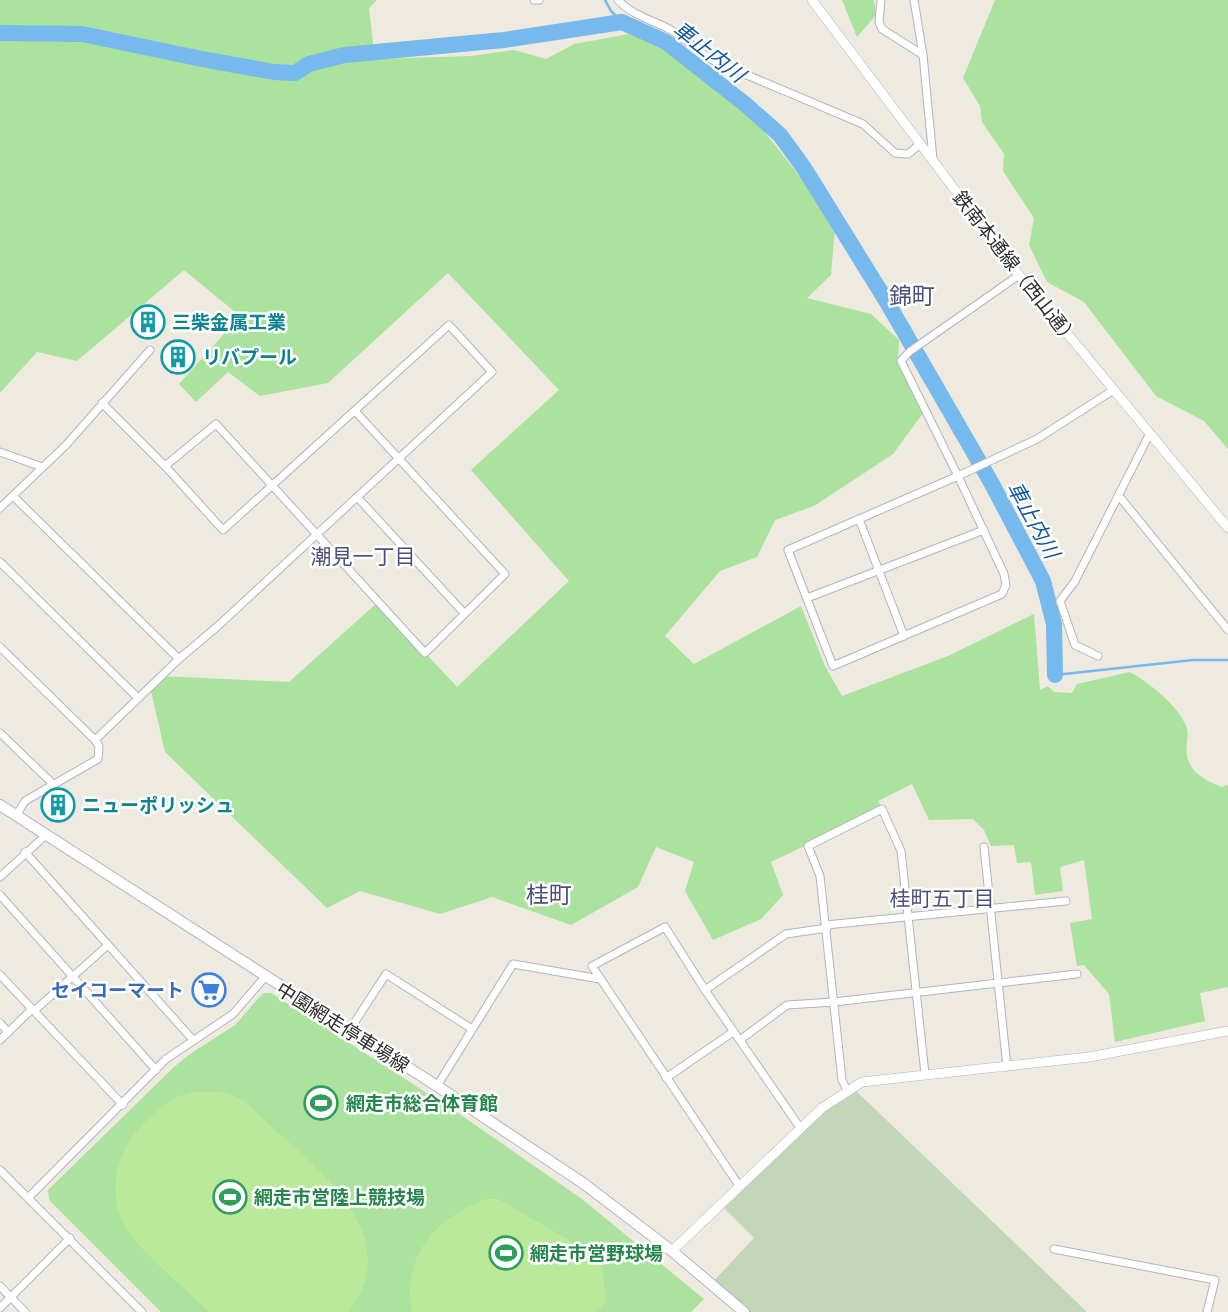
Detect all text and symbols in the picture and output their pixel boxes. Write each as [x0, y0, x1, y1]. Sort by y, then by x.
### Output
water label: 車止内川 [669, 17, 751, 89]
street label: 鉄南本通線（西山通） [948, 186, 1083, 350]
district label: 錦町 [889, 283, 935, 310]
building icon: 三柴金属工業 [129, 303, 167, 341]
place label: 三柴金属工業 [172, 311, 286, 334]
building icon: リバプール [159, 338, 197, 376]
place label: リバプール [202, 346, 297, 369]
water label: 車止内川 [1002, 477, 1065, 564]
district label: 潮見一丁目 [311, 545, 416, 569]
building icon: ニューポリッシュ [39, 786, 77, 824]
place label: ニューポリッシュ [82, 794, 234, 817]
district label: 桂町 [526, 882, 572, 909]
district label: 桂町五丁目 [890, 887, 995, 911]
supermarket icon: セイコーマート [190, 971, 228, 1009]
street label: 中園網走停車場線 [272, 977, 413, 1077]
place label: セイコーマート [51, 979, 184, 1002]
sports icon: 網走市総合体育館 [302, 1084, 340, 1122]
place label: 網走市総合体育館 [346, 1092, 498, 1115]
sports icon: 網走市営陸上競技場 [211, 1178, 249, 1216]
place label: 網走市営陸上競技場 [254, 1186, 425, 1209]
sports icon: 網走市営野球場 [487, 1234, 525, 1272]
place label: 網走市営野球場 [530, 1242, 663, 1265]

